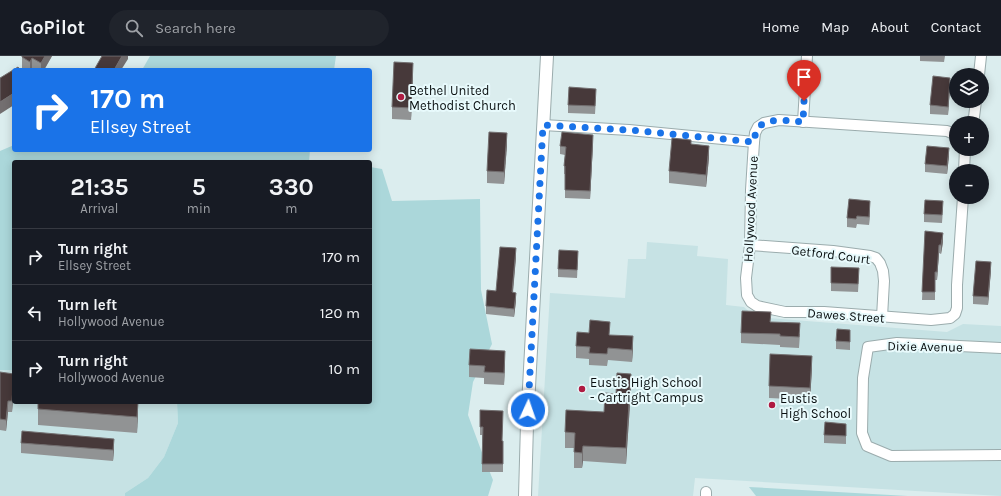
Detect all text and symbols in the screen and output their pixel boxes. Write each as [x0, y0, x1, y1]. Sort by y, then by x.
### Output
search box [109, 10, 389, 46]
text: GoPilot [20, 17, 85, 39]
icon: search [123, 17, 145, 39]
text: Search here [155, 19, 236, 37]
text: Home [762, 19, 799, 36]
text: Map [821, 19, 849, 36]
text: About [871, 19, 909, 36]
text: Contact [931, 19, 981, 36]
pin [787, 60, 821, 101]
icon: arrive [793, 66, 815, 88]
map controls [949, 68, 989, 204]
button: layers [949, 68, 989, 108]
text: 170 m [90, 82, 165, 115]
place label: Bethel United Methodist Church [409, 83, 516, 113]
icon: right [24, 84, 76, 136]
marker: Bethel United Methodist Church [396, 92, 406, 102]
text: Ellsey Street [90, 116, 191, 138]
button: + [949, 116, 989, 156]
street label: Hollywood Avenue [740, 155, 761, 263]
button: − [949, 164, 989, 204]
text: 21:35 [70, 173, 129, 201]
text: 5 [192, 173, 206, 201]
text: 330 [269, 173, 314, 201]
text: Arrival [80, 201, 118, 216]
text: min [187, 201, 211, 216]
text: m [285, 201, 297, 216]
text: Turn right [58, 240, 128, 258]
street label: Getford Court [791, 242, 871, 267]
icon: right [24, 246, 46, 268]
text: 170 m [322, 248, 360, 266]
text: Ellsey Street [58, 258, 131, 273]
text: Turn left [58, 296, 117, 314]
icon: left [24, 302, 46, 324]
text: 120 m [320, 304, 360, 322]
street label: Dawes Street [807, 305, 885, 326]
text: Hollywood Avenue [58, 314, 164, 329]
street label: Dixie Avenue [887, 338, 963, 355]
text: Turn right [58, 352, 128, 370]
icon: right [24, 358, 46, 380]
text: 10 m [329, 360, 360, 378]
text: Hollywood Avenue [58, 370, 164, 385]
place label: Eustis High School - Cartright Campus [590, 375, 704, 405]
marker: Eustis High School - Cartright Campus [577, 384, 587, 394]
position arrow [507, 389, 549, 431]
place label: Eustis High School [780, 391, 851, 421]
marker: Eustis High School [767, 400, 777, 410]

